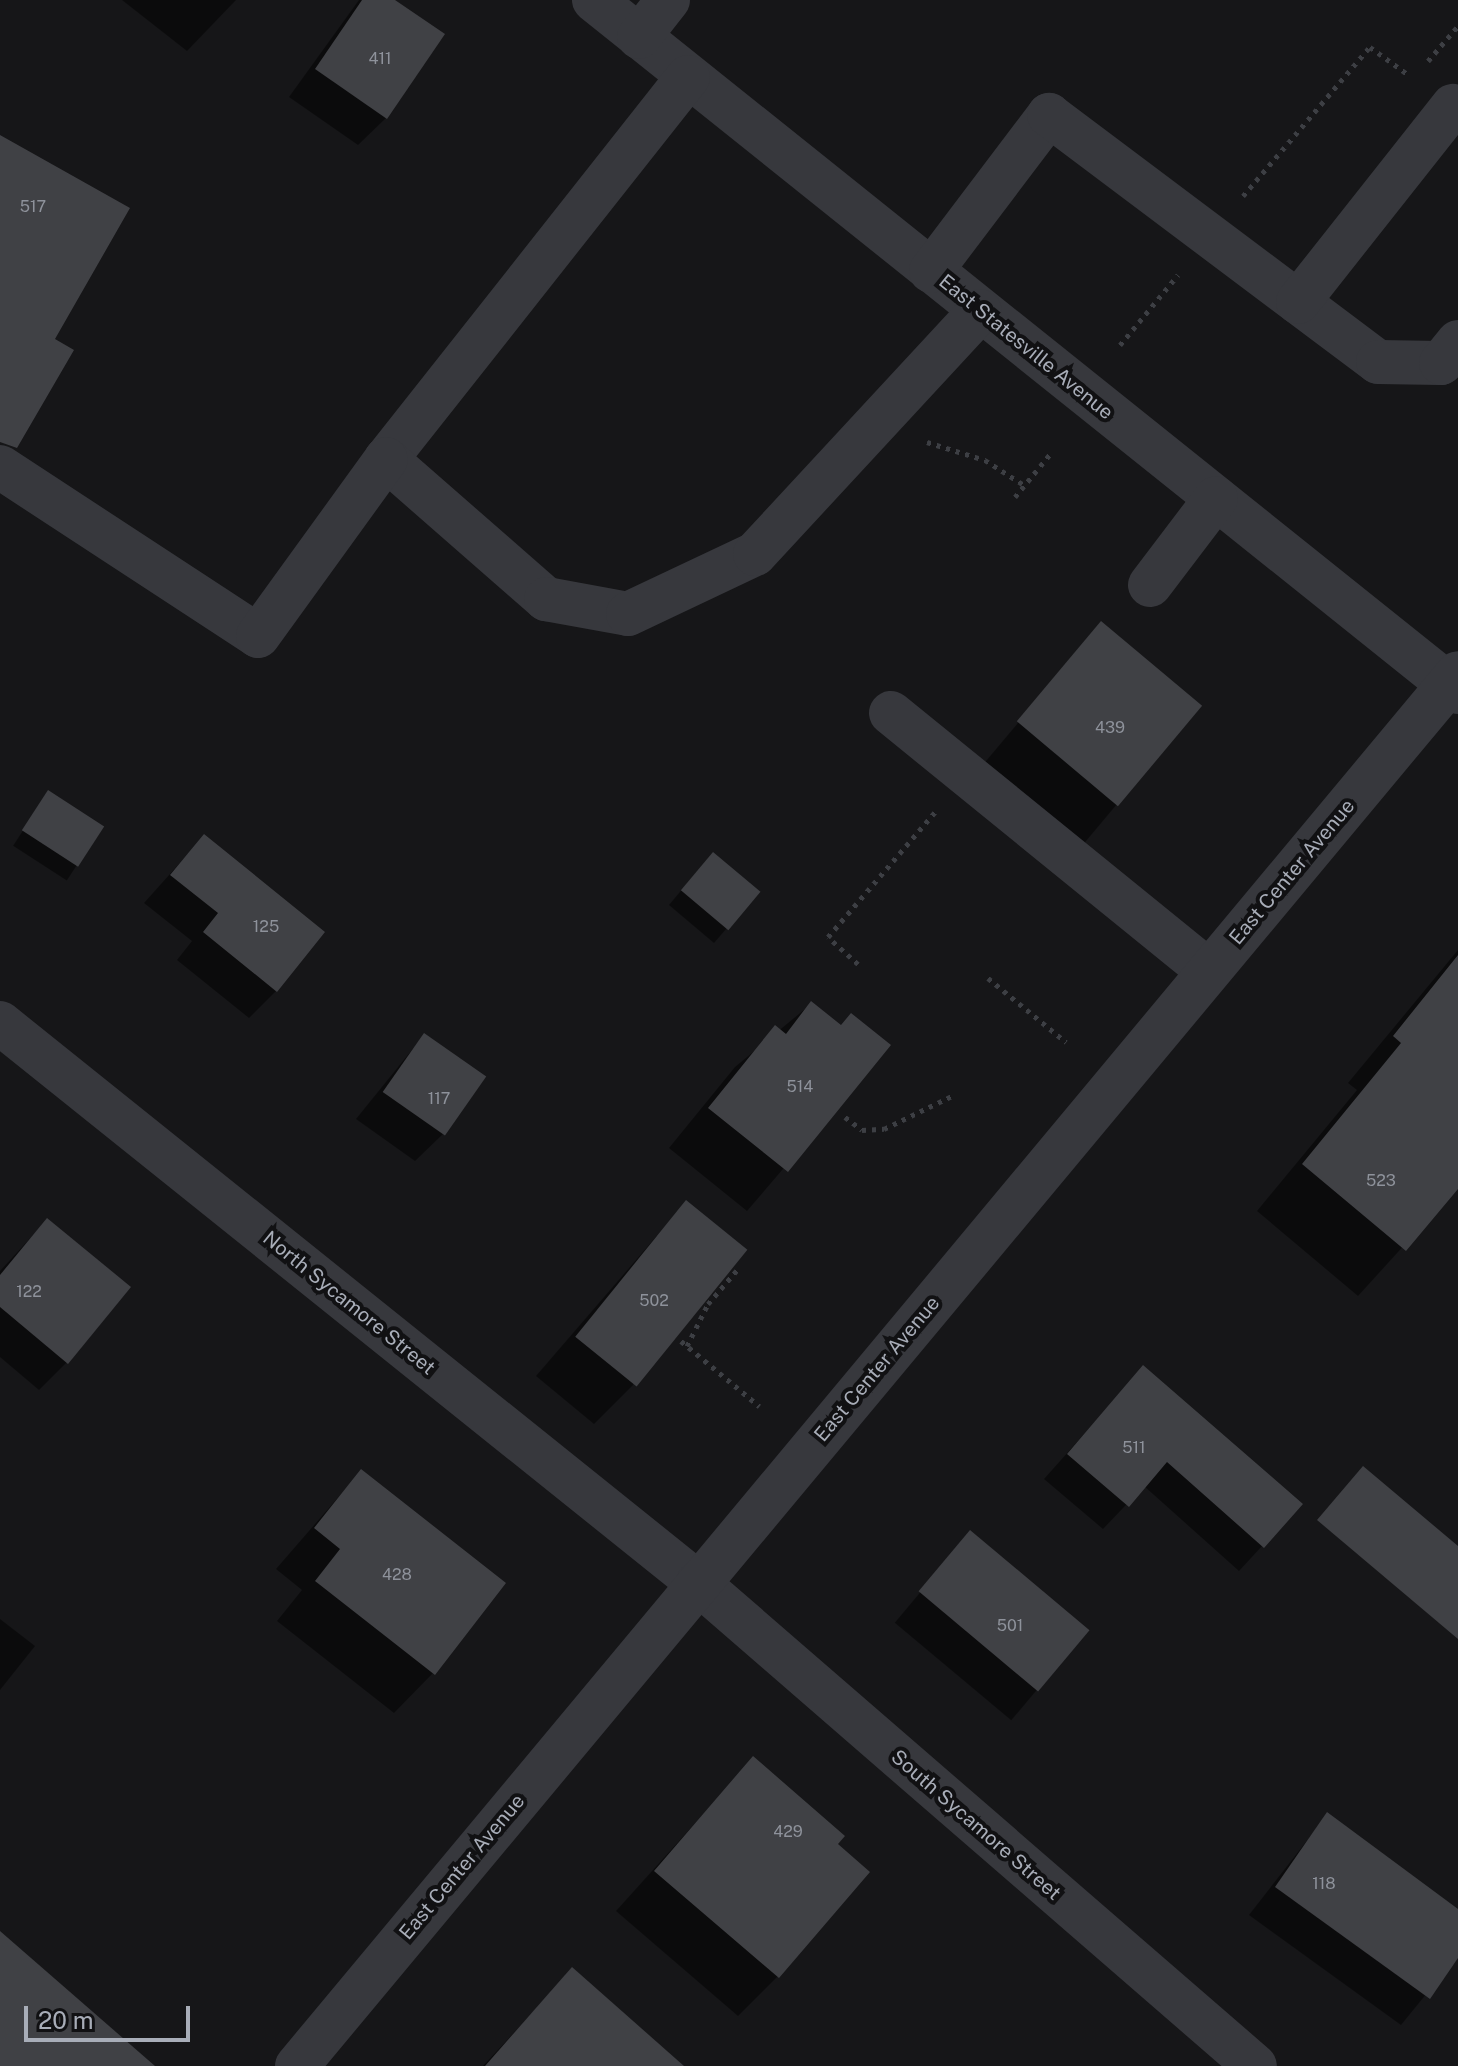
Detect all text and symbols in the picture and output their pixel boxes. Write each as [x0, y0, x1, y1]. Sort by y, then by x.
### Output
house number: 411 [368, 49, 392, 69]
house number: 517 [20, 197, 46, 217]
street label: East Statesville Avenue [934, 269, 1118, 425]
house number: 439 [1095, 718, 1125, 738]
street label: East Center Avenue [1224, 795, 1360, 949]
house number: 125 [253, 917, 279, 937]
house number: 514 [787, 1077, 813, 1097]
house number: 117 [428, 1089, 450, 1109]
house number: 523 [1366, 1171, 1396, 1191]
street label: North Sycamore Street [258, 1226, 440, 1380]
house number: 122 [16, 1282, 42, 1302]
house number: 502 [639, 1291, 669, 1311]
street label: East Center Avenue [809, 1292, 945, 1446]
house number: 511 [1122, 1438, 1146, 1458]
house number: 428 [382, 1565, 412, 1585]
house number: 501 [997, 1616, 1023, 1636]
street label: South Sycamore Street [886, 1745, 1066, 1905]
street label: East Center Avenue [394, 1790, 530, 1944]
house number: 429 [773, 1822, 803, 1842]
house number: 118 [1312, 1874, 1336, 1894]
scale bar [28, 1990, 194, 2040]
text: 20 m [38, 2006, 94, 2034]

